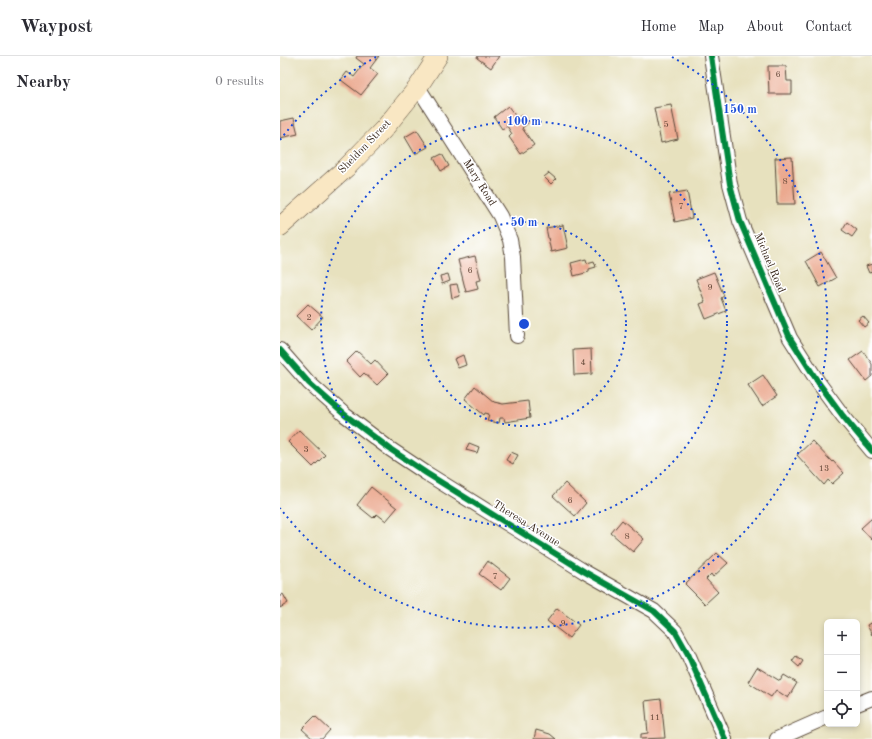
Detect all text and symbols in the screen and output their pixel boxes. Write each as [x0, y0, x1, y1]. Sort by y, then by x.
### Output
text: Waypost [20, 18, 93, 37]
text: Home [641, 20, 676, 34]
text: Map [698, 20, 724, 34]
text: About [746, 20, 783, 34]
text: Contact [805, 20, 852, 34]
house number: 6 [775, 70, 781, 79]
text: Nearby [16, 74, 71, 91]
text: 0 results [215, 75, 264, 88]
text: 150 m [723, 103, 757, 116]
text: 100 m [507, 116, 541, 128]
street label: Sheldon Street [337, 118, 393, 176]
house number: 5 [663, 120, 669, 129]
street label: Mary Road [460, 158, 498, 208]
house number: 8 [782, 177, 788, 186]
house number: 7 [678, 202, 684, 211]
text: 50 m [511, 216, 538, 229]
street label: Michael Road [751, 231, 787, 295]
house number: 6 [467, 266, 473, 275]
house number: 9 [707, 283, 713, 292]
house number: 2 [306, 313, 312, 322]
centre of rings [517, 317, 531, 331]
house number: 4 [580, 358, 586, 367]
house number: 3 [303, 445, 309, 454]
house number: 13 [819, 464, 829, 473]
house number: 6 [567, 496, 573, 505]
street label: Theresa Avenue [491, 499, 561, 549]
house number: 8 [624, 532, 630, 541]
house number: 7 [492, 572, 498, 581]
house number: 9 [560, 619, 566, 628]
map controls [824, 619, 860, 727]
button: + [824, 619, 860, 655]
button: − [824, 655, 860, 691]
button: locate [824, 691, 860, 727]
house number: 11 [650, 713, 660, 722]

